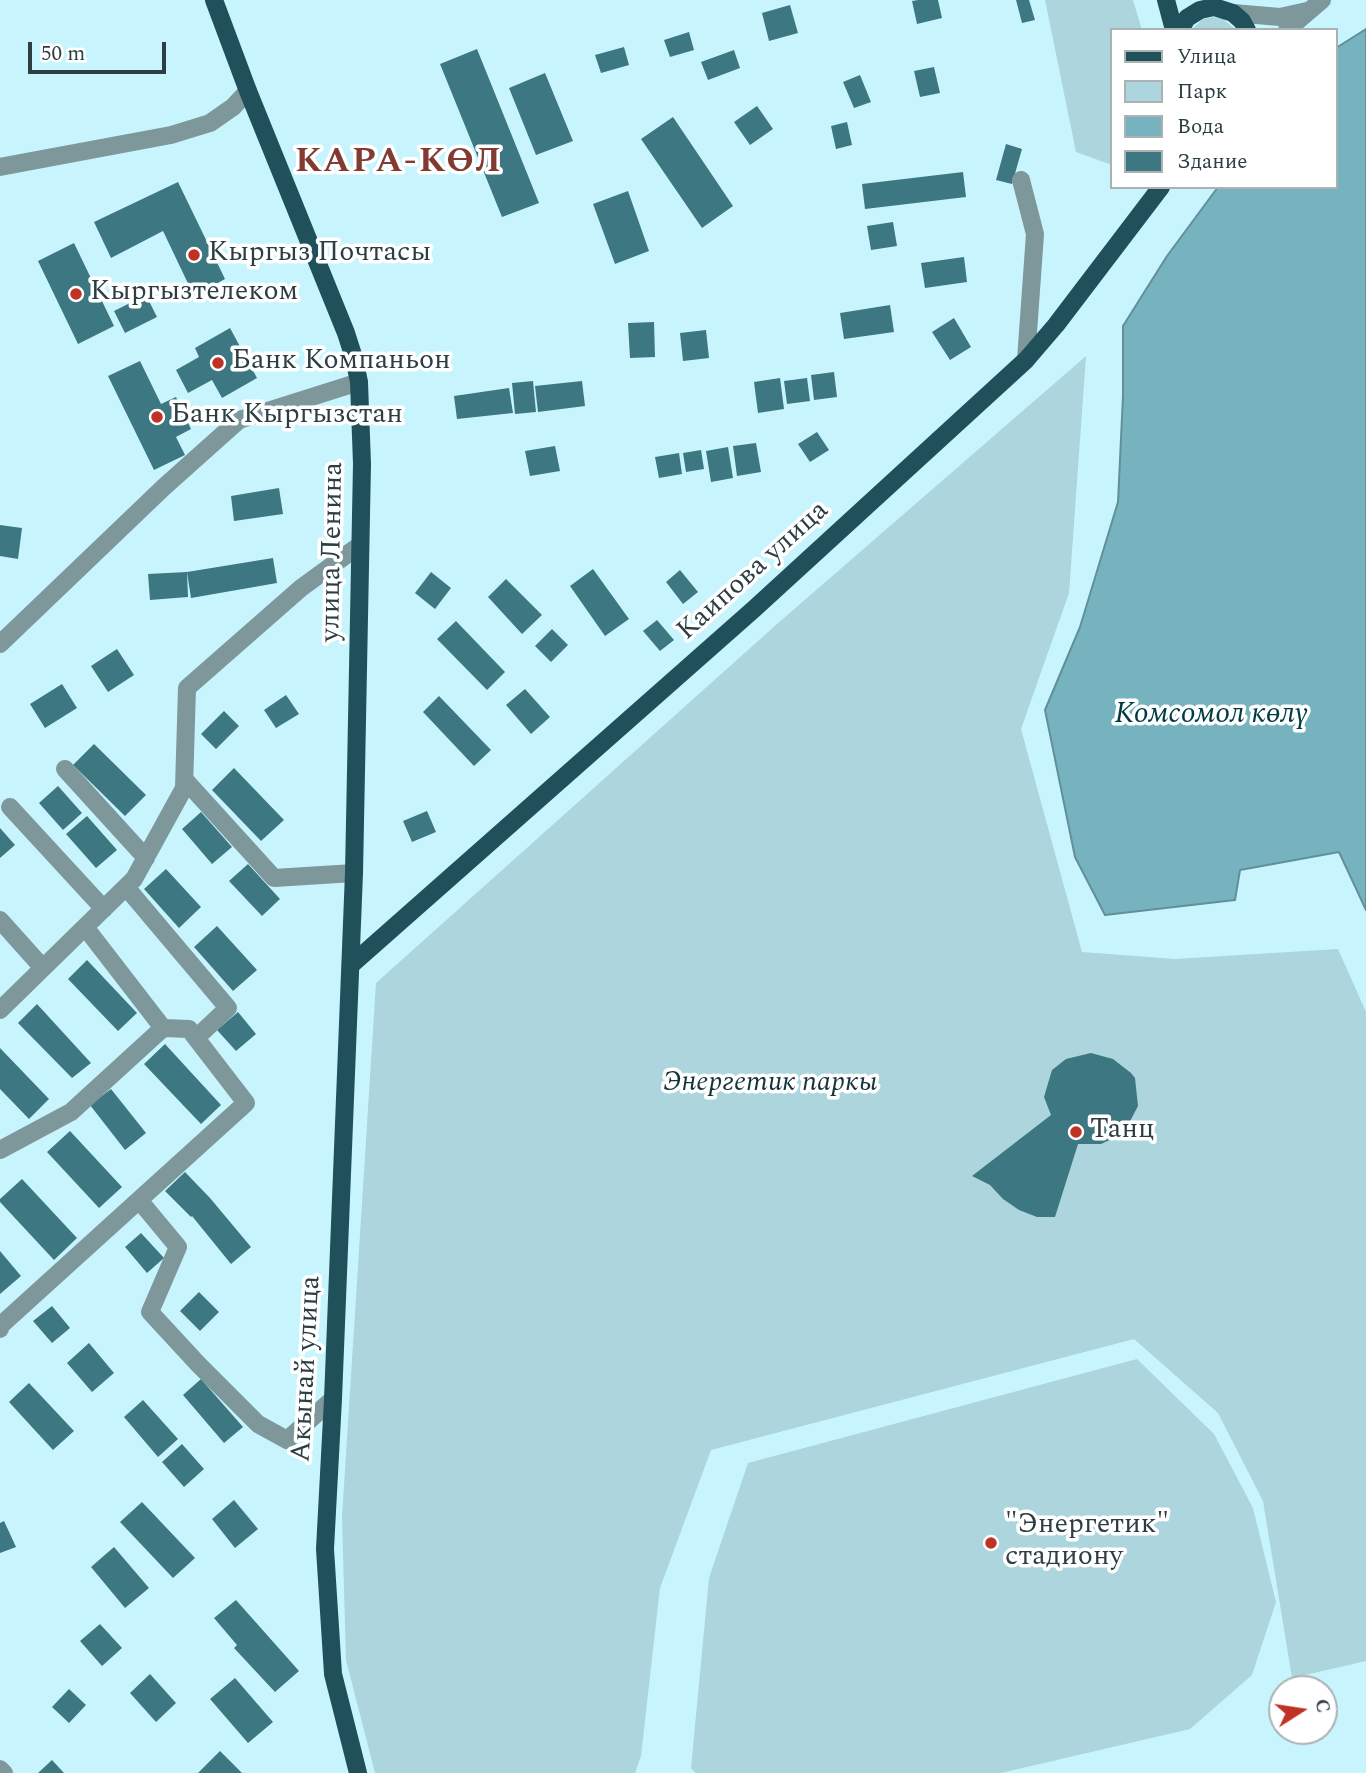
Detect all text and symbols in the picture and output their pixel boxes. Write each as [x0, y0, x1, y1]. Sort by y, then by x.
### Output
scale bar [32, 28, 170, 72]
legend [1110, 28, 1338, 189]
text: 50 m [41, 38, 85, 70]
text: Улица [1177, 41, 1236, 73]
text: Парк [1177, 76, 1227, 108]
text: Вода [1177, 111, 1224, 143]
district label: КАРА-КӨЛ [296, 143, 502, 185]
text: Здание [1177, 146, 1247, 178]
place label: Кыргыз Почтасы [208, 238, 431, 272]
marker: Кыргыз Почтасы [186, 247, 202, 263]
place label: Кыргызтелеком [90, 277, 298, 311]
marker: Кыргызтелеком [68, 286, 84, 302]
place label: Банк Компаньон [232, 346, 451, 380]
marker: Банк Компаньон [210, 355, 226, 371]
place label: Банк Кыргызстан [171, 400, 403, 434]
marker: Банк Кыргызстан [149, 409, 165, 425]
street label: улица Ленина [316, 462, 352, 642]
street label: Каипова улица [671, 495, 837, 649]
water label: Комсомол көлү [1115, 698, 1307, 734]
park label: Энергетик паркы [663, 1068, 877, 1102]
place label: Танц [1090, 1115, 1154, 1149]
marker: Танц [1068, 1124, 1084, 1140]
street label: Акынай улица [286, 1275, 330, 1463]
place label: "Энергетик" стадиону [1005, 1510, 1169, 1576]
marker: "Энергетик" стадиону [983, 1535, 999, 1551]
north arrow [1268, 1675, 1338, 1745]
text: С [1306, 1696, 1338, 1716]

